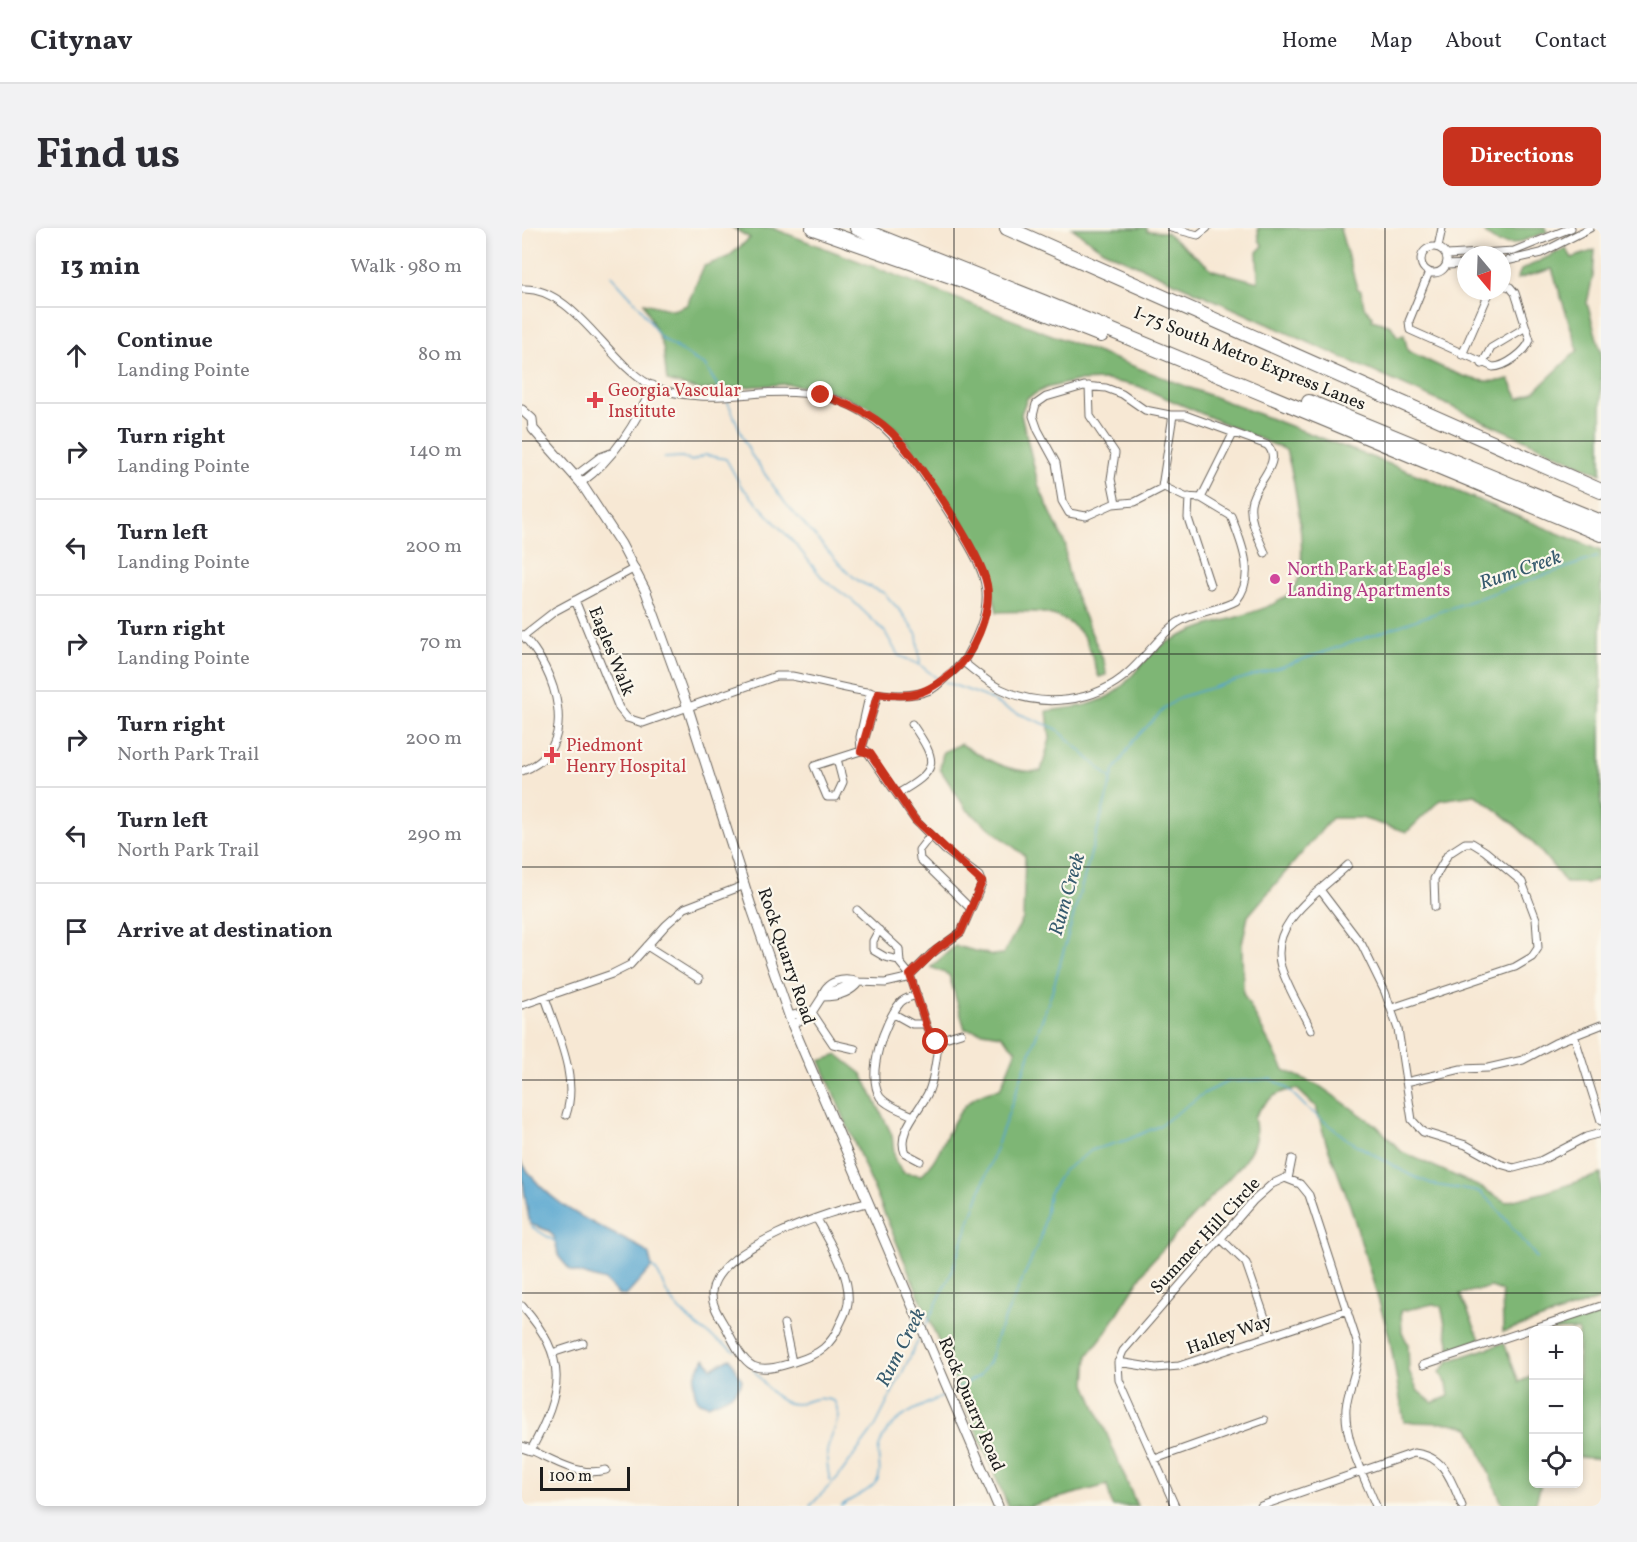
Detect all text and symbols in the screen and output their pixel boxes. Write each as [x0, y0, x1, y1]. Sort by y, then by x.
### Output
text: Citynav [30, 22, 133, 61]
text: Home [1282, 27, 1337, 56]
text: Map [1370, 27, 1412, 56]
text: About [1445, 27, 1502, 56]
text: Contact [1535, 27, 1607, 56]
text: Find us [36, 127, 180, 186]
button: Directions [1443, 127, 1601, 186]
north arrow [1457, 246, 1511, 300]
text: 13 min [60, 249, 140, 285]
text: Walk · 980 m [350, 253, 462, 281]
street label: I-75 South Metro Express Lanes [1130, 301, 1369, 417]
text: Continue [117, 326, 213, 357]
icon: ahead [60, 339, 93, 372]
text: 80 m [418, 341, 462, 369]
text: Landing Pointe [117, 357, 250, 385]
place label: Georgia Vascular Institute [608, 379, 741, 425]
route end [807, 381, 833, 407]
marker: Georgia Vascular Institute [586, 391, 604, 409]
text: Turn right [117, 422, 225, 453]
icon: right [60, 435, 93, 468]
text: 140 m [409, 437, 462, 465]
text: Landing Pointe [117, 453, 250, 481]
text: Turn left [117, 518, 208, 549]
icon: left [60, 531, 93, 564]
text: 200 m [405, 533, 462, 561]
water label: Rum Creek [1476, 544, 1565, 598]
text: Landing Pointe [117, 549, 250, 577]
place label: North Park at Eagle's Landing Apartments [1287, 558, 1451, 604]
marker: North Park at Eagle's Landing Apartments [1268, 572, 1282, 586]
street label: Eagles Walk [581, 603, 640, 700]
text: Turn right [117, 614, 225, 645]
icon: right [60, 627, 93, 660]
text: 70 m [419, 629, 462, 657]
text: Landing Pointe [117, 645, 250, 673]
text: Turn right [117, 710, 225, 741]
icon: right [60, 723, 93, 756]
text: 200 m [405, 725, 462, 753]
place label: Piedmont Henry Hospital [566, 734, 686, 780]
text: North Park Trail [117, 741, 259, 769]
marker: Piedmont Henry Hospital [543, 746, 561, 764]
text: Turn left [117, 806, 208, 837]
icon: left [60, 819, 93, 852]
text: 290 m [407, 821, 462, 849]
text: North Park Trail [117, 837, 259, 865]
water label: Rum Creek [1043, 850, 1093, 939]
street label: Rock Quarry Road [750, 885, 821, 1028]
icon: arrive [60, 915, 93, 948]
text: Arrive at destination [117, 916, 333, 947]
route start [922, 1028, 948, 1054]
street label: Summer Hill Circle [1145, 1172, 1267, 1300]
water label: Rum Creek [870, 1304, 934, 1392]
street label: Halley Way [1183, 1309, 1276, 1362]
map controls [1529, 1326, 1583, 1488]
button: + [1529, 1326, 1583, 1380]
street label: Rock Quarry Road [931, 1334, 1010, 1475]
button: − [1529, 1380, 1583, 1434]
button: locate [1529, 1434, 1583, 1488]
scale bar [540, 1464, 630, 1492]
text: 100 m [549, 1466, 592, 1488]

